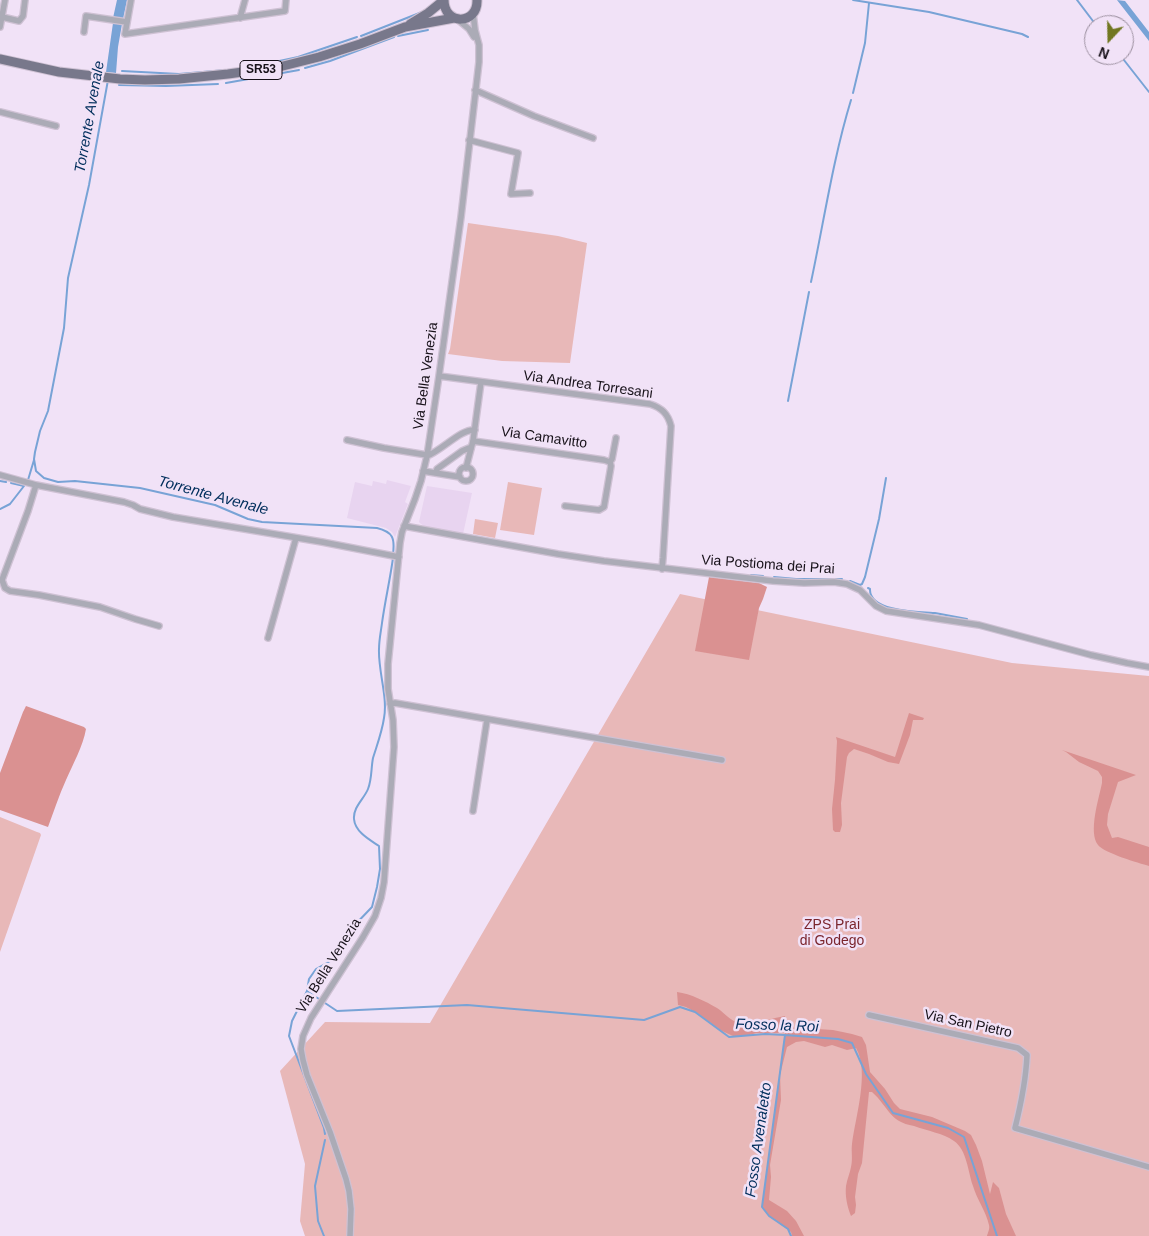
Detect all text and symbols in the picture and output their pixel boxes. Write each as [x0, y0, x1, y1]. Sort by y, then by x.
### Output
north arrow [1084, 15, 1134, 65]
text: N [1096, 44, 1112, 62]
water label: Torrente Avenale [71, 60, 109, 174]
road number: SR53 [240, 60, 282, 80]
street label: Via Bella Venezia [410, 321, 442, 431]
street label: Via Andrea Torresani [522, 368, 654, 402]
street label: Via Camavitto [500, 424, 588, 452]
water label: Torrente Avenale [156, 473, 270, 519]
street label: Via Postioma dei Prai [701, 552, 835, 578]
street label: Via Bella Venezia [293, 915, 365, 1017]
park label: ZPS Prai di Godego [800, 917, 864, 950]
street label: Via San Pietro [923, 1007, 1013, 1041]
water label: Fosso la Roi [735, 1016, 819, 1036]
water label: Fosso Avenaletto [742, 1081, 776, 1199]

